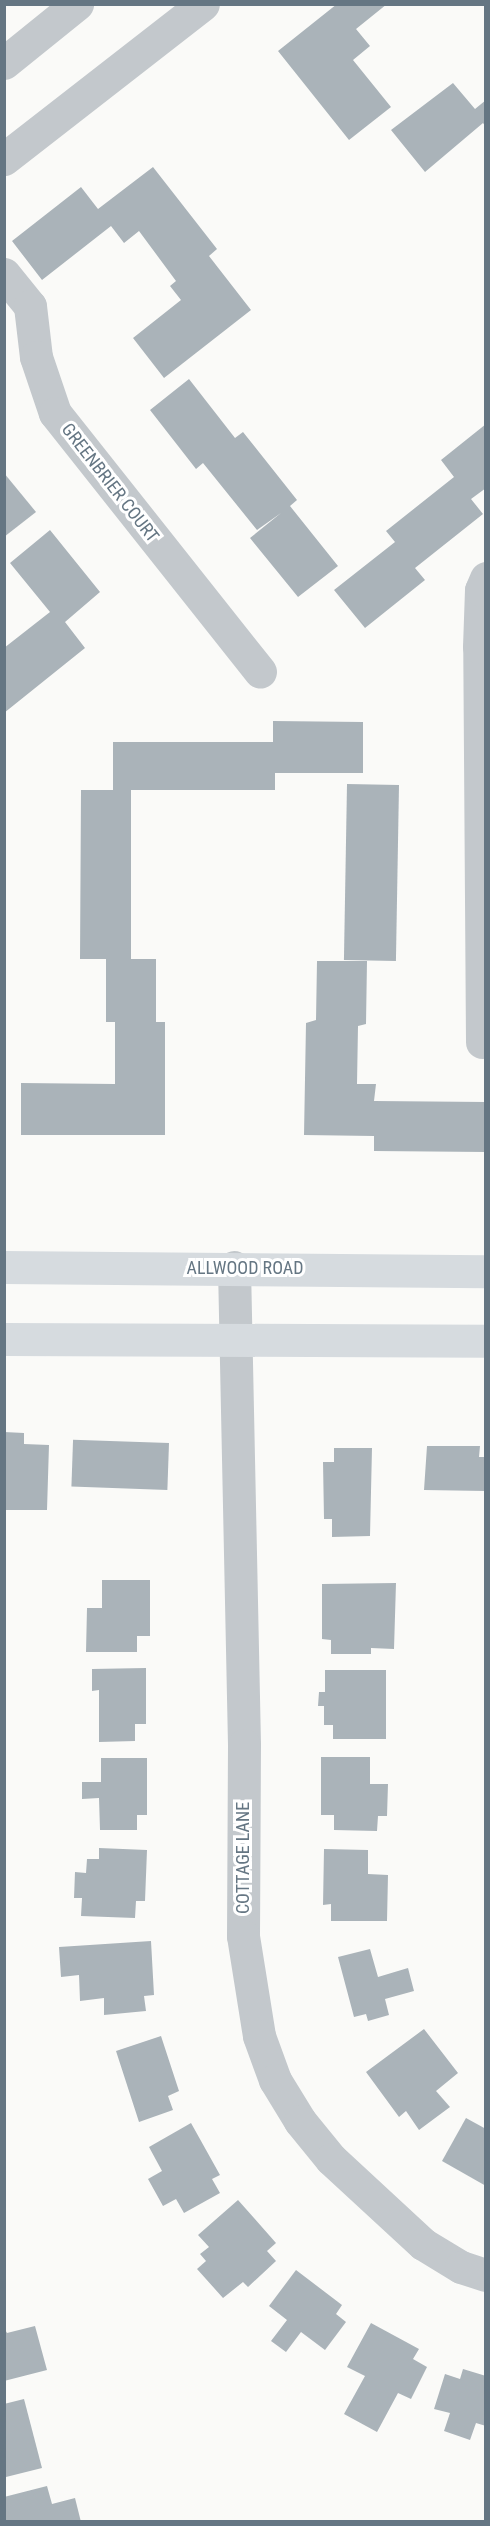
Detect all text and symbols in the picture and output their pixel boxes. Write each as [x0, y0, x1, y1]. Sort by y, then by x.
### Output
street label: GREENBRIER COURT [57, 419, 163, 547]
street label: ALLWOOD ROAD [187, 1257, 303, 1279]
street label: COTTAGE LANE [232, 1802, 254, 1914]

